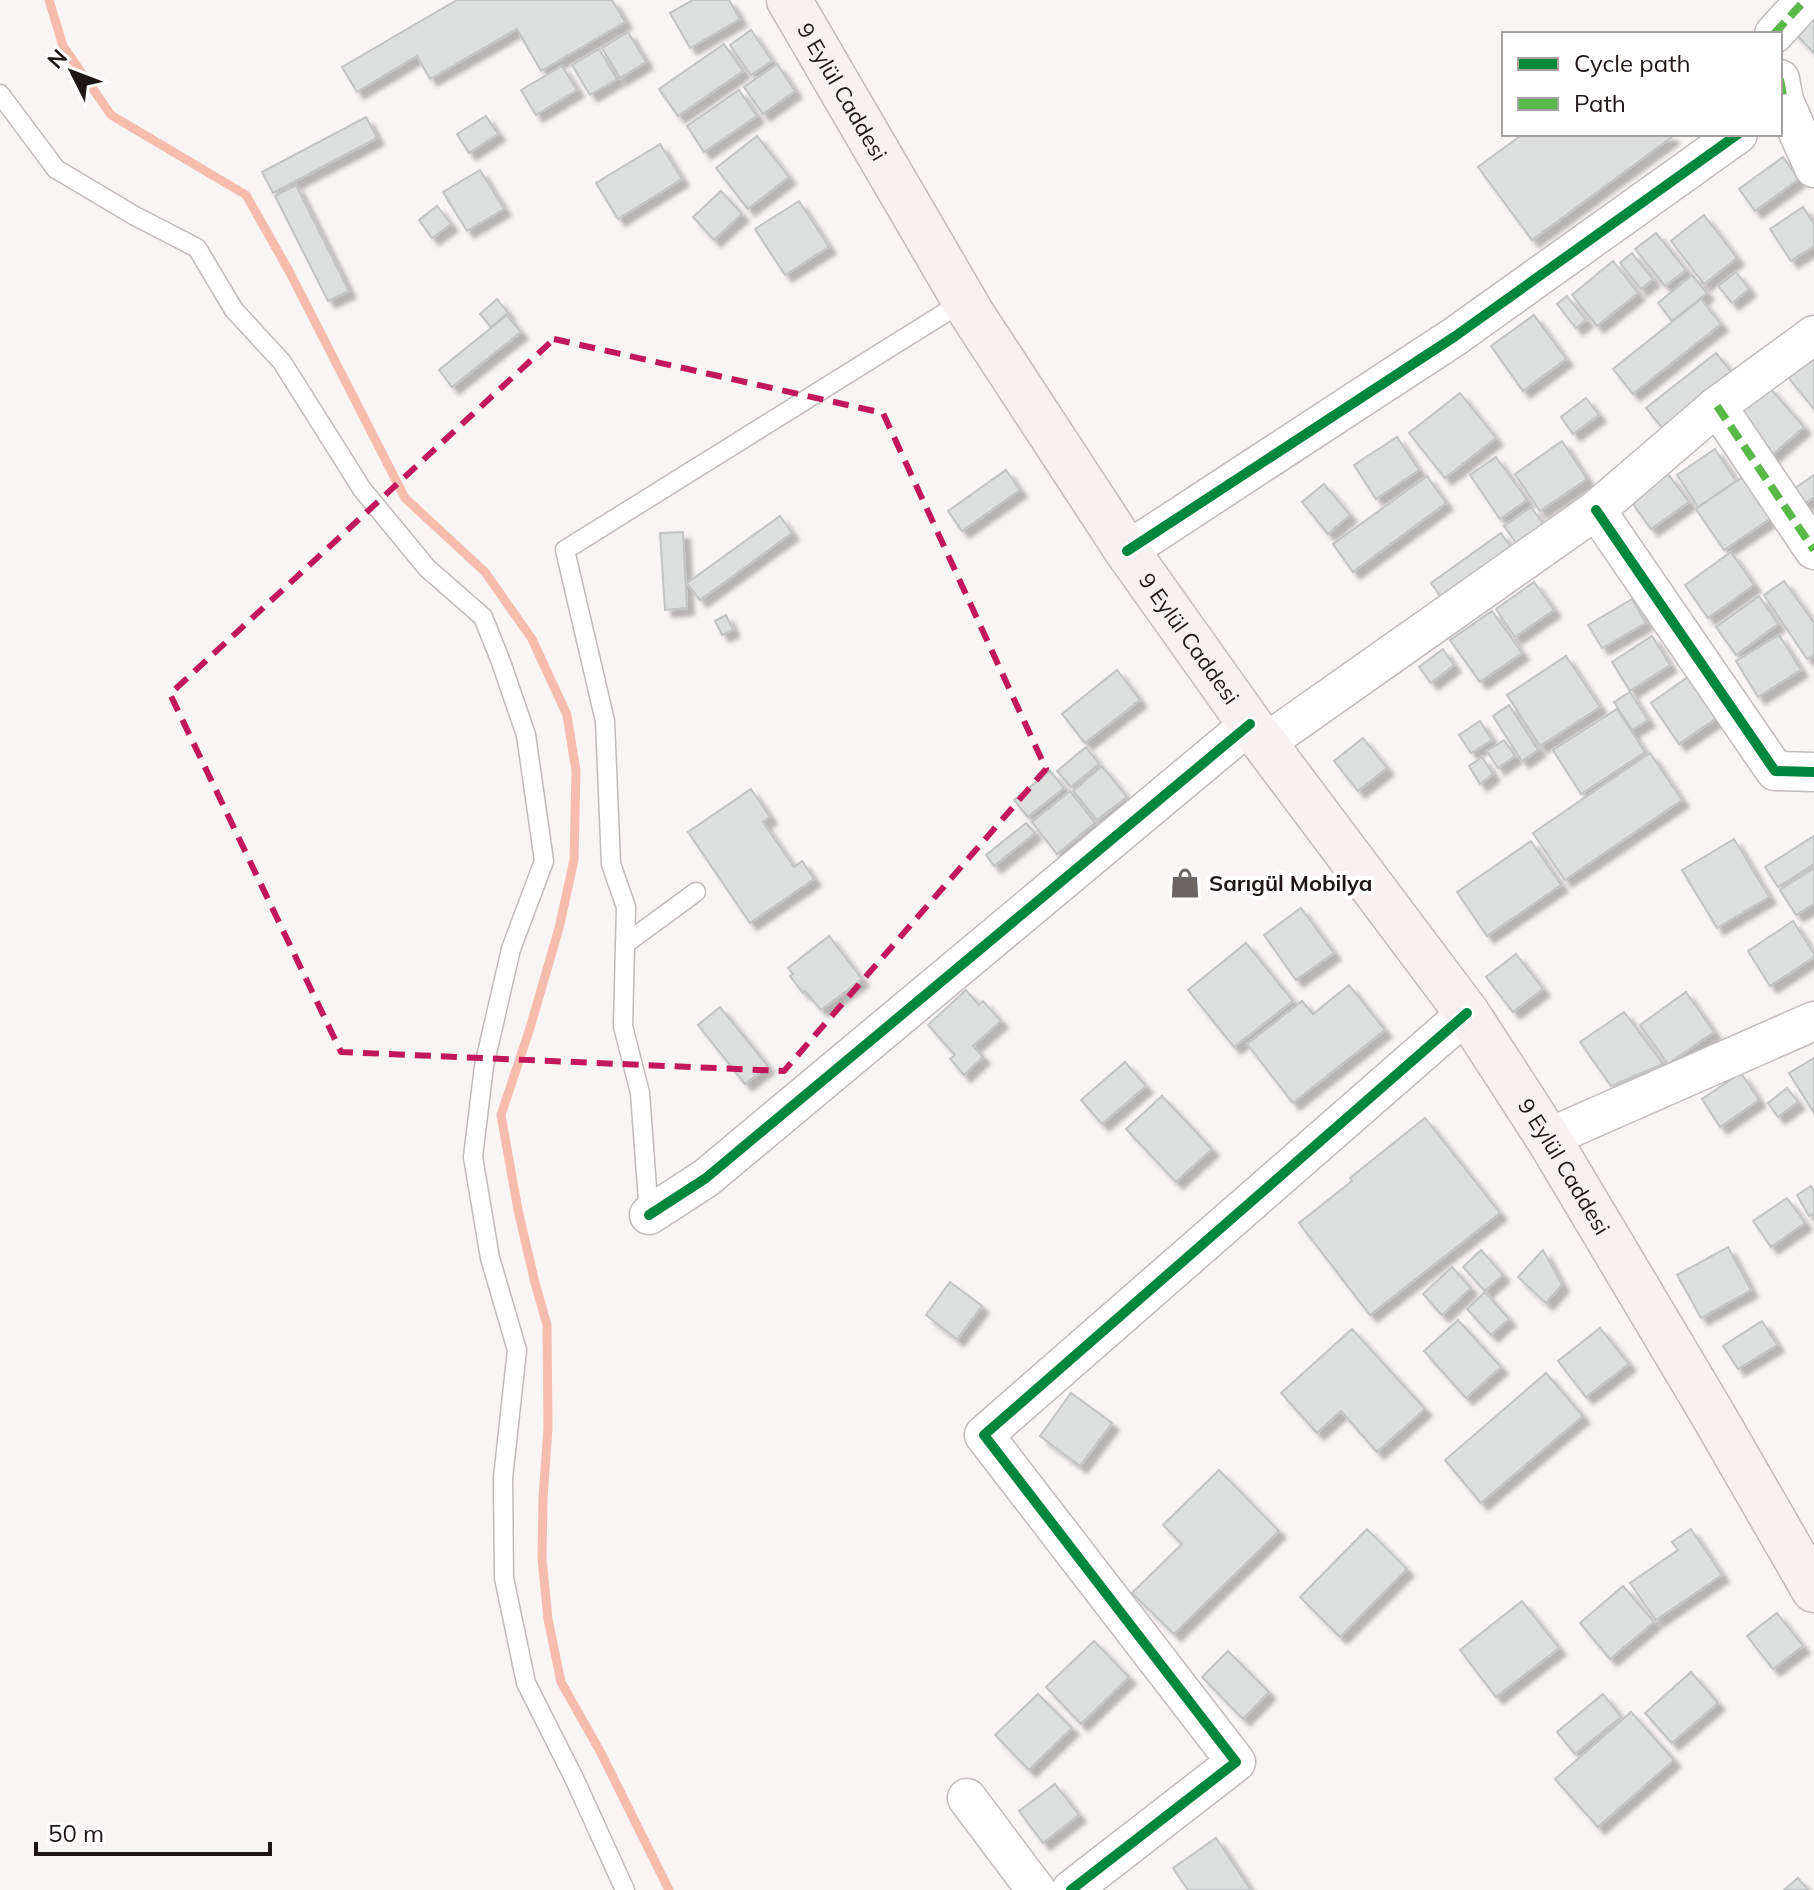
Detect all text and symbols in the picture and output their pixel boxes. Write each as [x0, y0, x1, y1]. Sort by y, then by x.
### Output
street label: 9 Eylül Caddesi [791, 18, 893, 165]
north arrow [32, 32, 112, 112]
legend [1502, 32, 1782, 136]
text: N [41, 43, 73, 74]
text: Cycle path [1574, 48, 1691, 78]
text: Path [1574, 88, 1626, 118]
street label: 9 Eylül Caddesi [1133, 567, 1245, 710]
shop icon: Sarıgül Mobilya [1168, 866, 1202, 900]
place label: Sarıgül Mobilya [1209, 869, 1372, 897]
street label: 9 Eylül Caddesi [1512, 1093, 1616, 1240]
scale bar [36, 1806, 270, 1856]
text: 50 m [48, 1818, 104, 1848]

